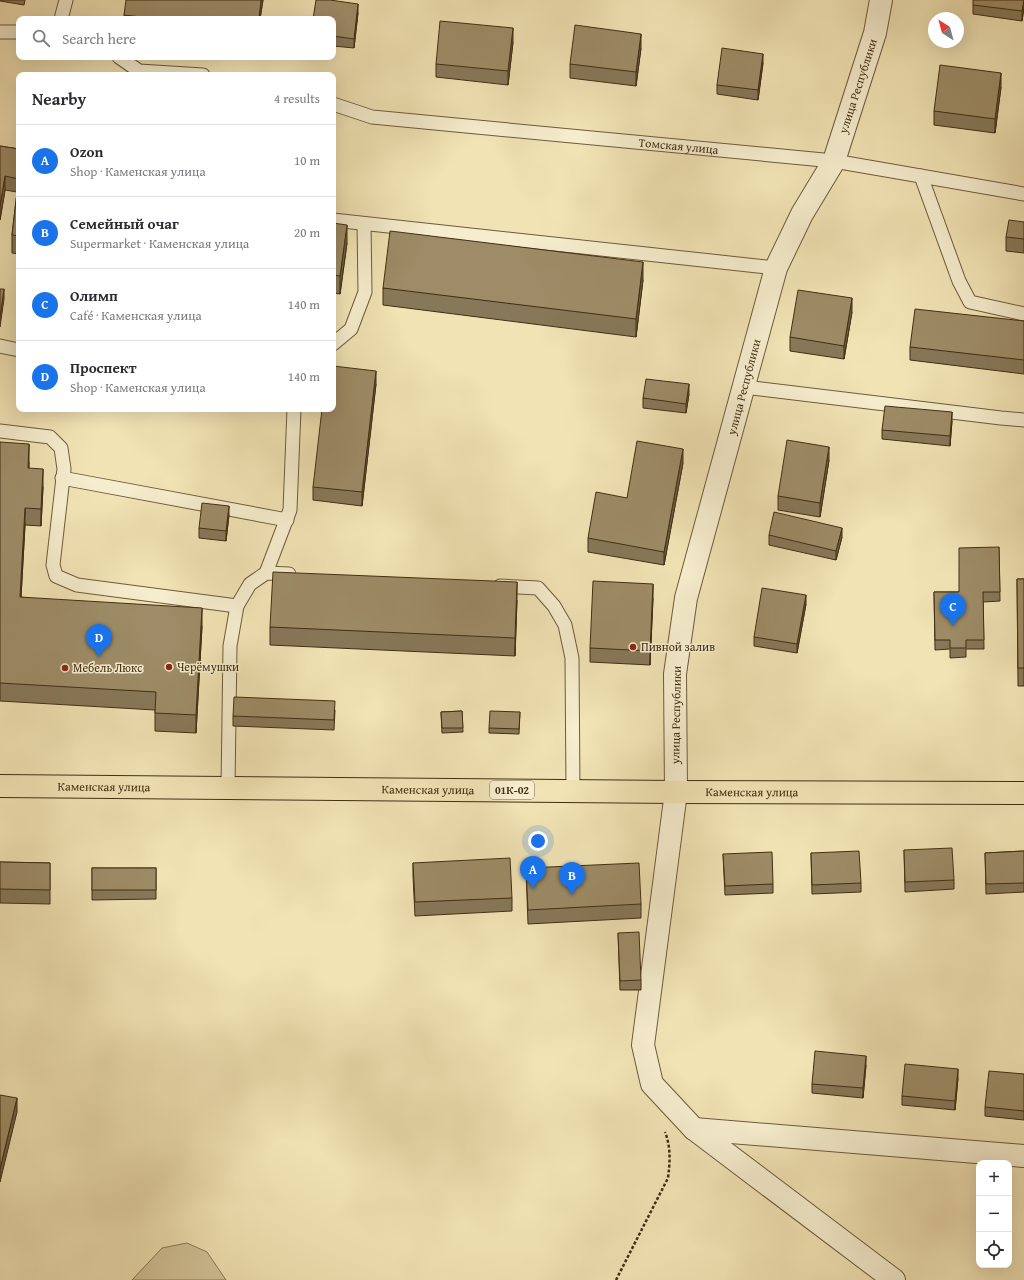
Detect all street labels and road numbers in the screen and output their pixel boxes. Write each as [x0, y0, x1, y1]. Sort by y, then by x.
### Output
street label: улица Республики [834, 36, 881, 136]
street label: Томская улица [638, 133, 719, 158]
street label: улица Республики [722, 337, 764, 438]
street label: улица Республики [666, 666, 685, 765]
street label: Каменская улица [58, 778, 151, 795]
street label: Каменская улица [382, 780, 475, 798]
road number: 01К-02 [490, 781, 534, 799]
street label: Каменская улица [706, 783, 799, 800]

